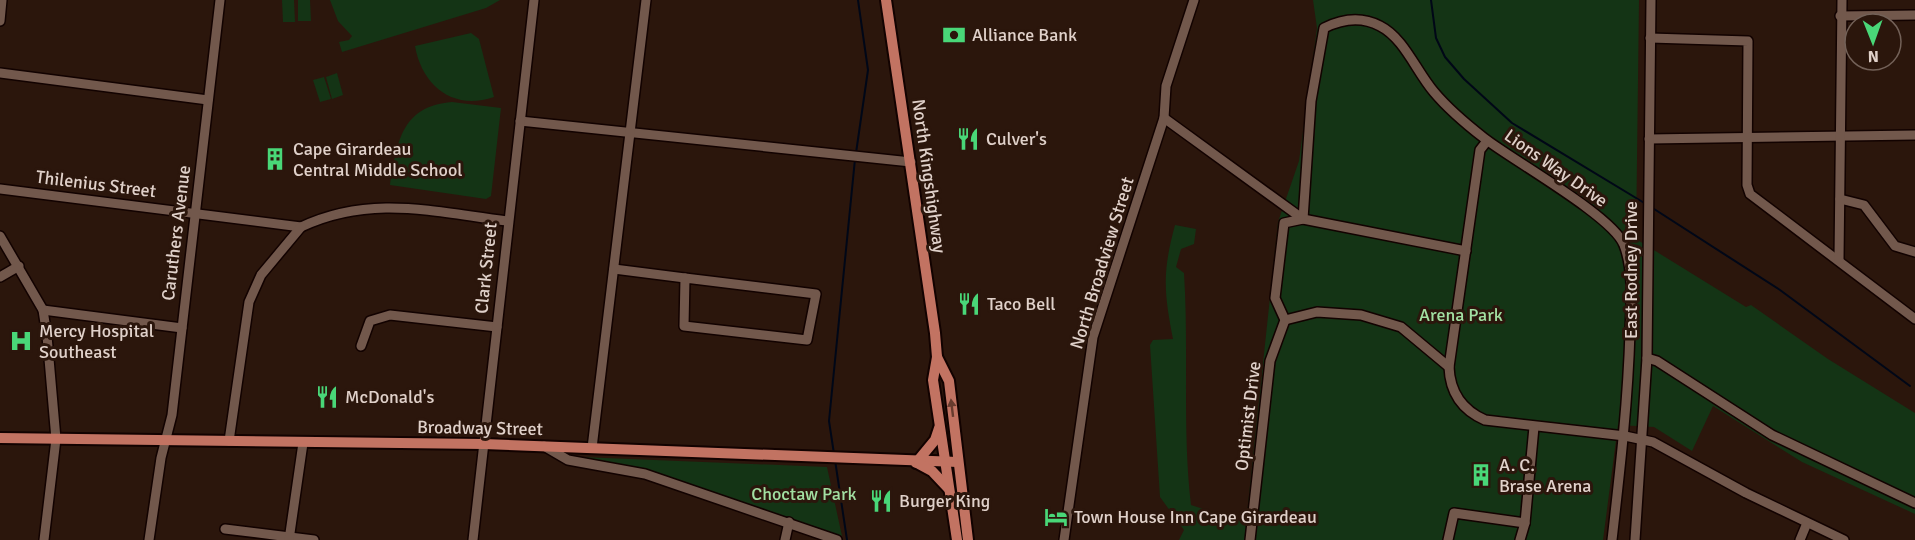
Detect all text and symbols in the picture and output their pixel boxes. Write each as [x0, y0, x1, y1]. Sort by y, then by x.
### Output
north arrow [1843, 12, 1903, 72]
bank icon: Alliance Bank [941, 22, 967, 48]
place label: Alliance Bank [972, 24, 1077, 46]
text: N [1868, 46, 1879, 66]
street label: North Kingshighway [907, 98, 951, 255]
street label: Lions Way Drive [1500, 124, 1612, 212]
restaurant icon: Culver's [955, 126, 981, 152]
place label: Culver's [986, 128, 1047, 150]
place label: Cape Girardeau Central Middle School [293, 138, 463, 181]
building icon: Cape Girardeau Central Middle School [262, 146, 288, 172]
street label: Caruthers Avenue [157, 164, 195, 302]
street label: Thilenius Street [35, 166, 157, 202]
street label: North Broadview Street [1065, 174, 1139, 352]
street label: East Rodney Drive [1620, 201, 1642, 339]
street label: Clark Street [470, 221, 502, 315]
restaurant icon: Taco Bell [956, 291, 982, 317]
place label: Taco Bell [987, 293, 1056, 315]
park label: Arena Park [1419, 304, 1503, 326]
place label: Mercy Hospital Southeast [39, 320, 154, 363]
hospital icon: Mercy Hospital Southeast [8, 328, 34, 354]
street label: Optimist Drive [1230, 360, 1266, 472]
restaurant icon: McDonald's [314, 384, 340, 410]
place label: McDonald's [345, 386, 434, 408]
one-way arrow [947, 399, 957, 418]
street label: Broadway Street [417, 416, 543, 440]
place label: A. C. Brase Arena [1499, 454, 1591, 497]
building icon: A. C. Brase Arena [1468, 462, 1494, 488]
park label: Choctaw Park [751, 483, 857, 505]
restaurant icon: Burger King [868, 488, 894, 514]
place label: Burger King [899, 490, 990, 512]
hotel icon: Town House Inn Cape Girardeau [1043, 504, 1069, 530]
place label: Town House Inn Cape Girardeau [1074, 506, 1317, 528]

